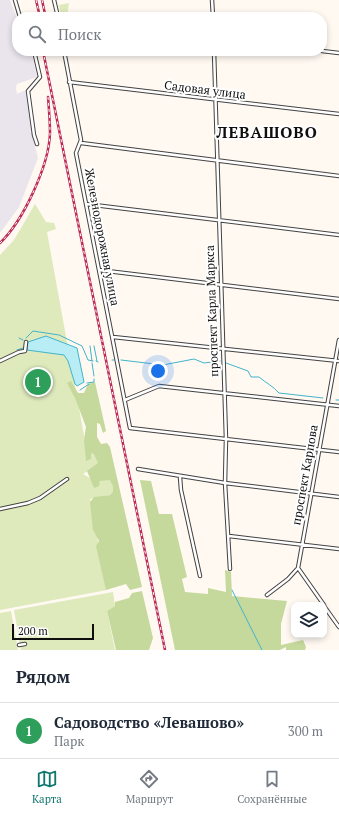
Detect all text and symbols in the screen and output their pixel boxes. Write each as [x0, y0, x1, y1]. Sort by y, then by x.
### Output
search box [12, 12, 327, 56]
icon: search [26, 23, 48, 45]
text: Поиск [58, 24, 101, 44]
street label: Садовая улица [163, 77, 247, 102]
district label: ЛЕВАШОВО [215, 121, 318, 143]
street label: Железнодорожная улица [82, 167, 123, 307]
street label: проспект Карла Маркса [202, 245, 221, 377]
your location [148, 361, 168, 381]
pin: 1 [25, 367, 51, 397]
street label: проспект Карпова [288, 424, 321, 526]
map controls [291, 602, 327, 638]
button: layers [291, 602, 327, 638]
scale bar [12, 622, 94, 641]
text: 200 m [18, 624, 48, 638]
text: Рядом [16, 665, 70, 688]
text: Садоводство «Левашово» [54, 712, 244, 732]
text: 1 [25, 722, 33, 740]
text: 300 m [288, 722, 323, 740]
text: Парк [54, 732, 84, 750]
tab: Карта [32, 768, 62, 806]
tab: Маршрут [126, 768, 173, 806]
tab: Сохранённые [237, 768, 307, 806]

